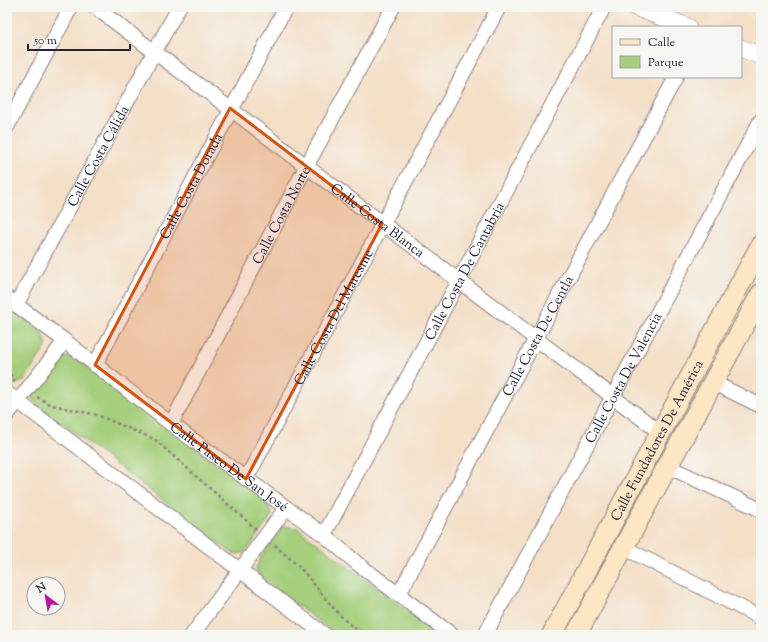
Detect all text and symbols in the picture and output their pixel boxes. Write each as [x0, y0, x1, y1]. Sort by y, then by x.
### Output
scale bar [28, 26, 130, 52]
legend [612, 26, 742, 78]
text: 50 m [33, 32, 57, 50]
text: Calle [648, 34, 676, 52]
text: Parque [648, 54, 684, 72]
street label: Calle Costa Cálida [63, 102, 135, 211]
street label: Calle Costa Dorada [156, 130, 229, 244]
street label: Calle Costa Norte [248, 163, 317, 269]
street label: Calle Costa Blanca [325, 179, 428, 264]
street label: Calle Costa De Cantabria [421, 199, 511, 344]
street label: Calle Costa Del Maresme [290, 246, 379, 389]
street label: Calle Costa De Centla [499, 272, 580, 401]
street label: Calle Costa De Valencia [581, 309, 668, 448]
street label: Calle Fundadores De América [607, 356, 710, 525]
street label: Calle Paseo De San José [165, 418, 292, 518]
north arrow [26, 576, 66, 616]
text: N [33, 579, 49, 598]

